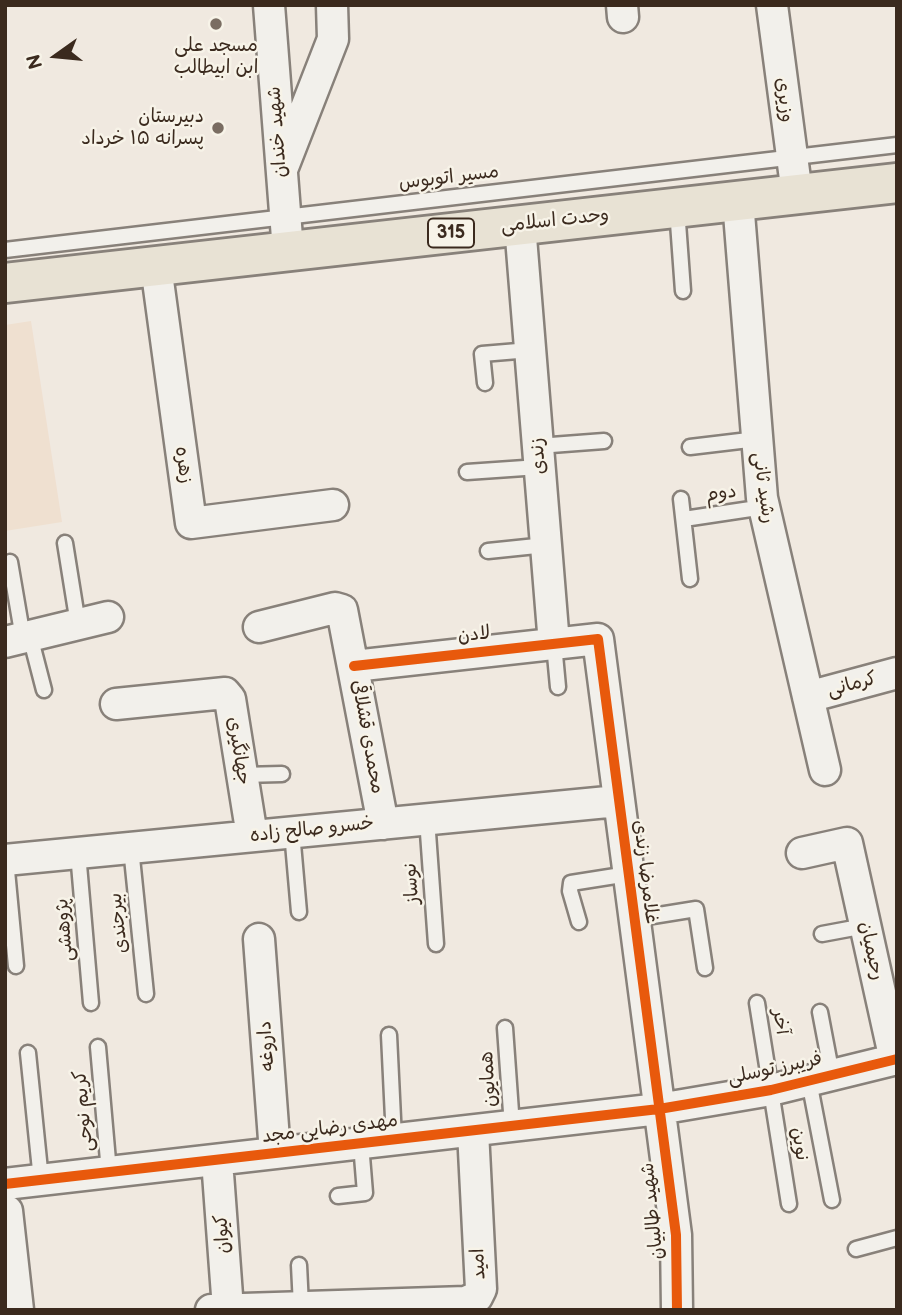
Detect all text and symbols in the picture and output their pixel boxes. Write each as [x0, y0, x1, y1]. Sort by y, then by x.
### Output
marker: مسجد علی ابن ابیطالب [208, 16, 224, 32]
north arrow [21, 21, 91, 91]
place label: مسجد علی ابن ابیطالب [174, 35, 258, 79]
text: N [22, 52, 48, 71]
street label: وزیری [770, 76, 798, 124]
street label: شهید خندان [263, 86, 293, 178]
place label: دبیرستان پسرانه ۱۵ خرداد [81, 106, 204, 150]
marker: دبیرستان پسرانه ۱۵ خرداد [210, 120, 226, 136]
street label: مسیر اتوبوس [398, 161, 500, 195]
street label: وحدت اسلامی [500, 204, 610, 238]
road number: 315 [428, 218, 474, 247]
street label: زندی [526, 437, 552, 475]
street label: زهره [169, 445, 197, 485]
street label: رشید ثانی [747, 451, 779, 525]
street label: دوم [704, 480, 738, 508]
street label: لادن [456, 622, 492, 648]
street label: کرمانی [825, 667, 879, 703]
street label: محمدی قشلاقی [346, 678, 388, 796]
street label: جهانگیری [221, 715, 255, 787]
street label: خسرو صالح زاده [249, 812, 375, 848]
street label: غلامرضا زندی [627, 819, 663, 925]
street label: نوساز [399, 861, 425, 905]
street label: بیرجندی [104, 892, 134, 954]
street label: پژوهشی [51, 898, 79, 962]
street label: رحیمیان [853, 919, 889, 983]
street label: آخر [767, 1008, 793, 1036]
street label: داروغه [254, 1020, 280, 1072]
street label: فریبرز توسلی [726, 1048, 824, 1090]
street label: همایون [476, 1050, 502, 1108]
street label: کریم نوحی [69, 1069, 99, 1153]
street label: مهدی رضایی مجد [261, 1109, 399, 1149]
street label: نوین [785, 1126, 813, 1162]
street label: شهید طالبیان [637, 1161, 669, 1261]
street label: کیوان [210, 1214, 236, 1254]
street label: امید [467, 1248, 491, 1280]

